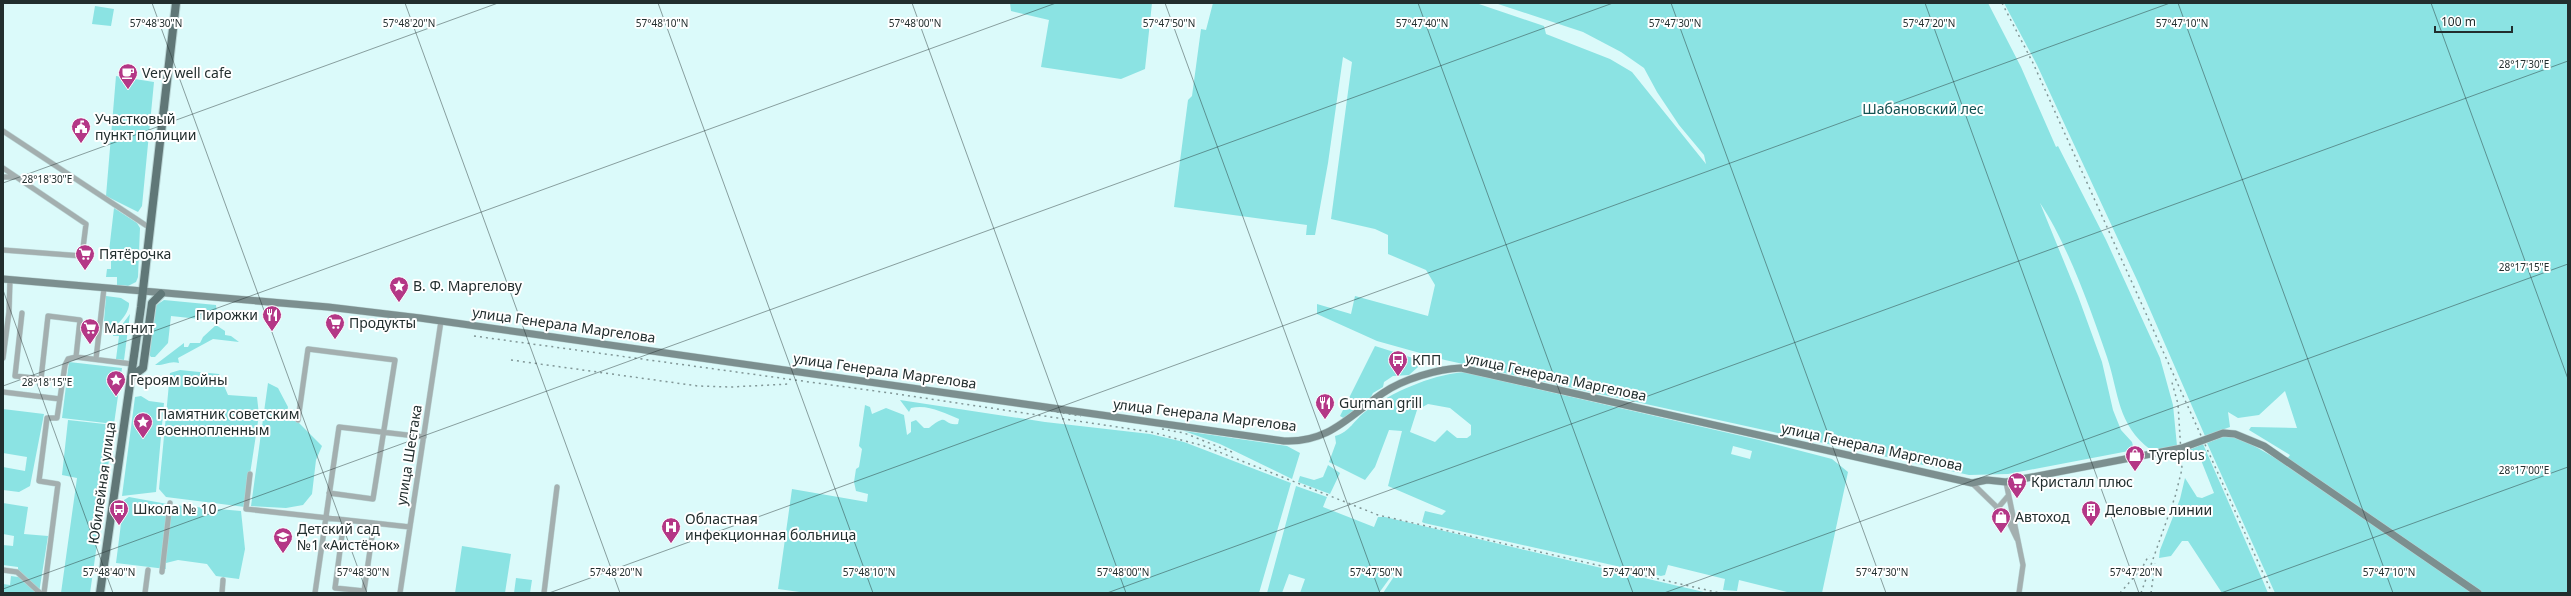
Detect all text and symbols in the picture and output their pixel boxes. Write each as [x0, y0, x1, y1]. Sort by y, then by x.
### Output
scale bar [2435, 8, 2512, 34]
text: 100 m [2441, 13, 2476, 30]
text: 57°48'30"N [130, 16, 182, 30]
text: 57°48'20"N [383, 16, 435, 30]
text: 57°48'10"N [636, 16, 688, 30]
text: 57°48'00"N [889, 16, 941, 30]
text: 57°47'50"N [1143, 16, 1195, 30]
text: 57°47'40"N [1396, 16, 1448, 30]
text: 57°47'30"N [1649, 16, 1701, 30]
text: 57°47'20"N [1903, 16, 1955, 30]
text: 57°47'10"N [2156, 16, 2208, 30]
text: 28°17'30"E [2499, 57, 2549, 71]
cafe icon: Very well cafe [117, 62, 139, 90]
place label: Very well cafe [142, 63, 232, 82]
park label: Шабановский лес [1862, 99, 1984, 118]
place label: Участковый пункт полиции [95, 109, 196, 144]
public building icon: Участковый пункт полиции [70, 116, 92, 144]
text: 28°18'30"E [22, 172, 72, 186]
supermarket icon: Пятёрочка [74, 243, 96, 271]
place label: Пятёрочка [99, 244, 171, 263]
text: 28°17'15"E [2499, 260, 2549, 274]
place icon: В. Ф. Маргелову [388, 275, 410, 303]
place label: В. Ф. Маргелову [413, 276, 523, 295]
street label: улица Генерала Маргелова [471, 302, 657, 347]
restaurant icon: Пирожки [261, 304, 283, 332]
place label: Пирожки [196, 305, 258, 324]
supermarket icon: Продукты [324, 312, 346, 340]
place label: Продукты [349, 313, 416, 332]
supermarket icon: Магнит [79, 317, 101, 345]
place label: Магнит [104, 318, 155, 337]
street label: улица Генерала Маргелова [792, 348, 978, 393]
street label: улица Генерала Маргелова [1464, 348, 1648, 405]
bus stop icon: КПП [1387, 349, 1409, 377]
place label: КПП [1412, 350, 1441, 369]
place icon: Героям войны [105, 369, 127, 397]
place label: Героям войны [130, 370, 228, 389]
text: 28°18'15"E [22, 375, 72, 389]
restaurant icon: Gurman grill [1314, 392, 1336, 420]
place label: Gurman grill [1339, 393, 1422, 412]
street label: улица Генерала Маргелова [1112, 394, 1298, 435]
street label: улица Шестака [391, 403, 426, 507]
place label: Памятник советским военнопленным [157, 404, 299, 439]
place icon: Памятник советским военнопленным [132, 411, 154, 439]
street label: улица Генерала Маргелова [1780, 418, 1964, 475]
street label: Юбилейная улица [84, 420, 120, 545]
shop icon: Tyreplus [2124, 444, 2146, 472]
place label: Tyreplus [2149, 445, 2205, 464]
text: 28°17'00"E [2499, 463, 2549, 477]
supermarket icon: Кристалл плюс [2006, 471, 2028, 499]
place label: Кристалл плюс [2031, 472, 2133, 491]
bus stop icon: Школа № 10 [108, 498, 130, 526]
place label: Школа № 10 [133, 499, 217, 518]
building icon: Деловые линии [2080, 499, 2102, 527]
place label: Деловые линии [2105, 500, 2212, 519]
shop icon: Автоход [1990, 506, 2012, 534]
place label: Автоход [2015, 507, 2070, 526]
place label: Областная инфекционная больница [685, 509, 856, 544]
hospital icon: Областная инфекционная больница [660, 516, 682, 544]
place label: Детский сад №1 «Аистёнок» [297, 519, 400, 554]
school or university icon: Детский сад №1 «Аистёнок» [272, 526, 294, 554]
text: 57°48'40"N [83, 565, 135, 579]
text: 57°48'30"N [337, 565, 389, 579]
text: 57°48'20"N [590, 565, 642, 579]
text: 57°48'10"N [843, 565, 895, 579]
text: 57°48'00"N [1097, 565, 1149, 579]
text: 57°47'50"N [1350, 565, 1402, 579]
text: 57°47'40"N [1603, 565, 1655, 579]
text: 57°47'30"N [1856, 565, 1908, 579]
text: 57°47'20"N [2110, 565, 2162, 579]
text: 57°47'10"N [2363, 565, 2415, 579]

